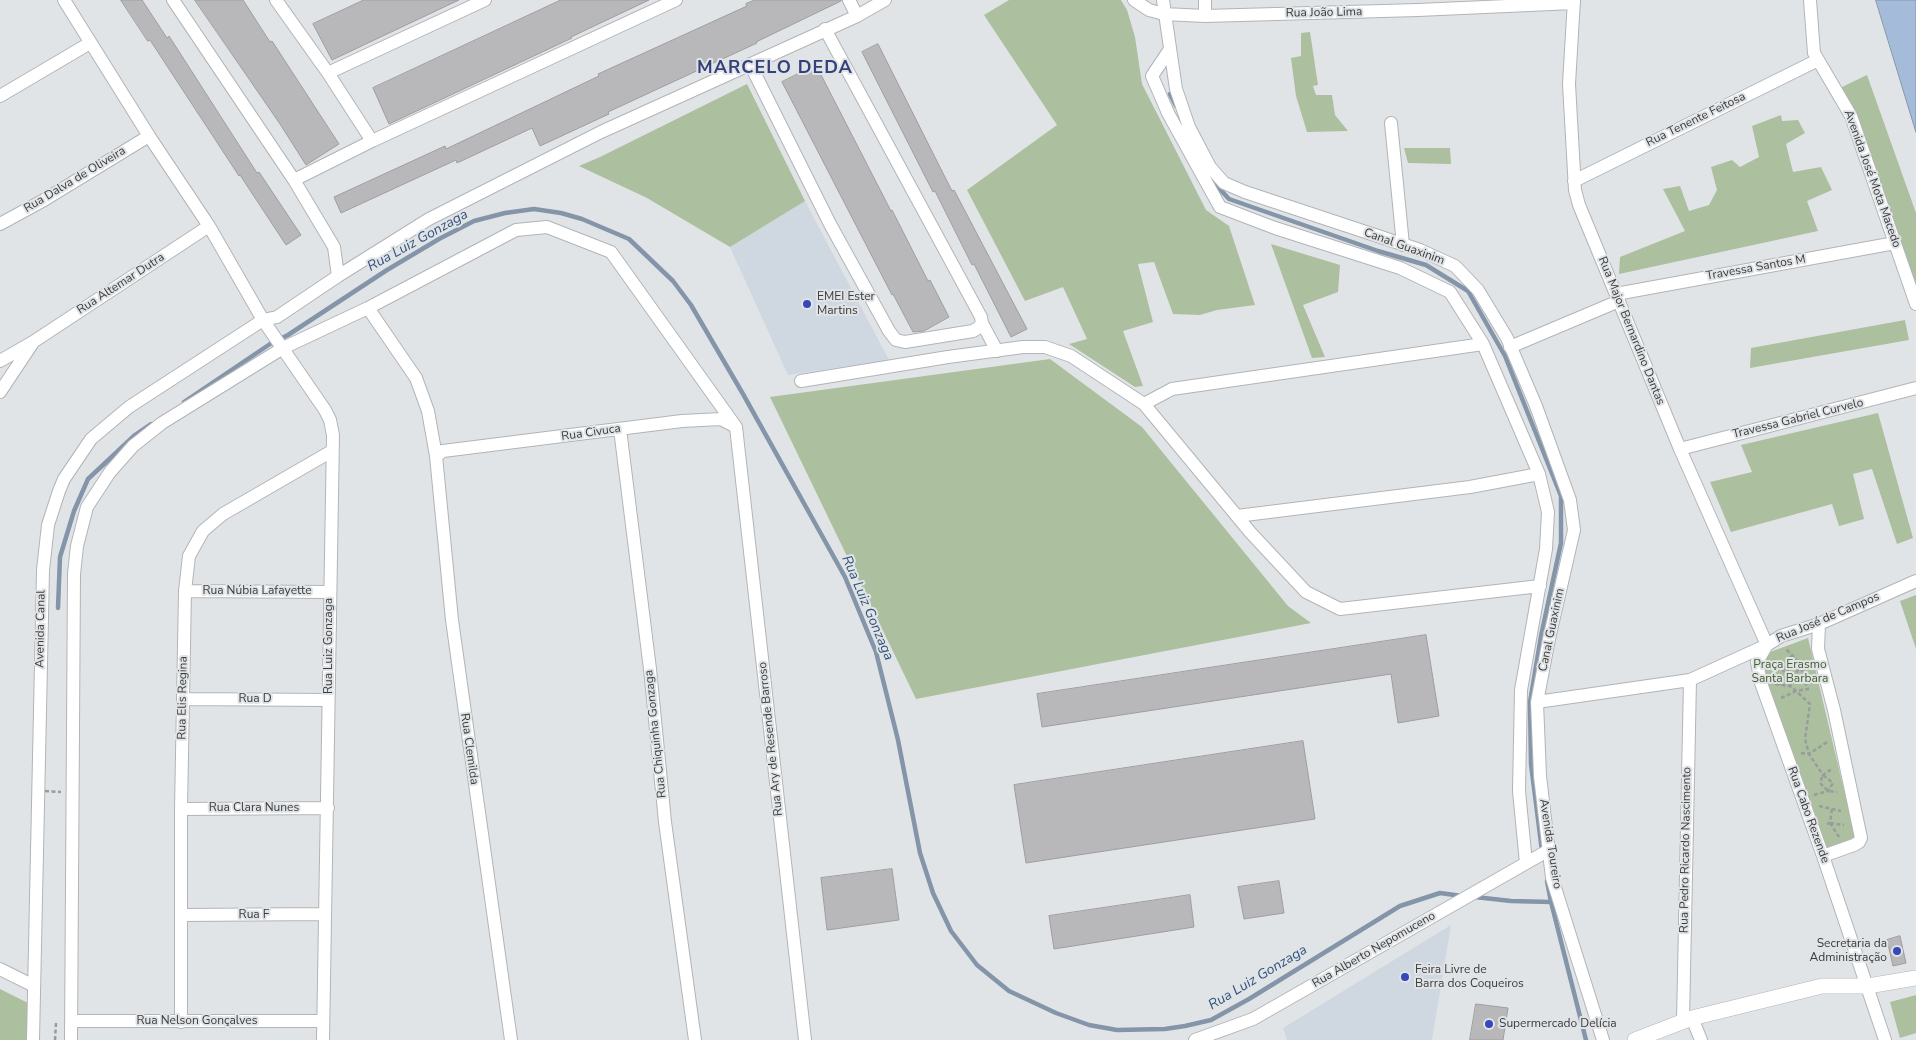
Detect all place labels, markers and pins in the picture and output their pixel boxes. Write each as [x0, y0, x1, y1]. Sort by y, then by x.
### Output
place label: EMEI Ester Martins [817, 290, 875, 318]
marker: EMEI Ester Martins [801, 298, 813, 310]
place label: Secretaria da Administração [1810, 937, 1887, 965]
marker: Secretaria da Administração [1891, 945, 1903, 957]
place label: Feira Livre de Barra dos Coqueiros [1415, 963, 1524, 991]
marker: Feira Livre de Barra dos Coqueiros [1399, 971, 1411, 983]
place label: Supermercado Delícia [1499, 1017, 1617, 1031]
marker: Supermercado Delícia [1483, 1018, 1495, 1030]

